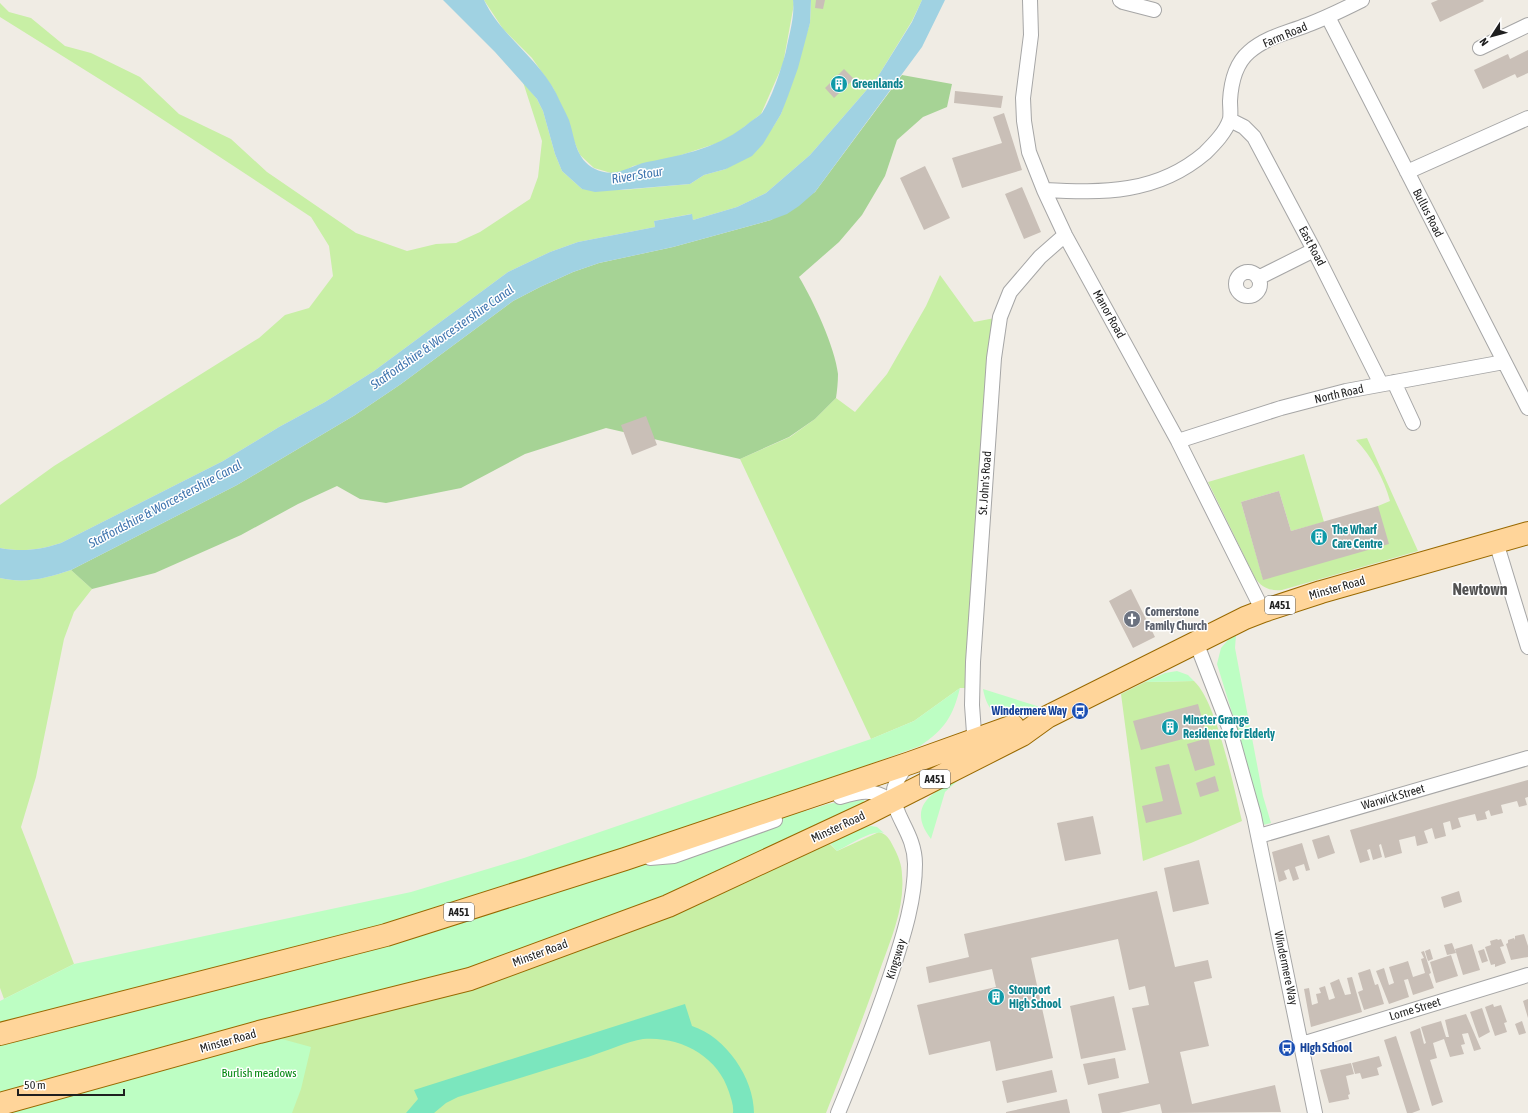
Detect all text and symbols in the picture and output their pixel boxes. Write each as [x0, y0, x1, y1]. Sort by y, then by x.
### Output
north arrow [1472, 16, 1512, 56]
street label: Farm Road [1261, 19, 1309, 51]
text: N [1477, 36, 1491, 48]
building icon: Greenlands [829, 74, 849, 94]
place label: Greenlands [852, 77, 904, 91]
water label: River Stour [610, 163, 665, 186]
street label: Bullus Road [1410, 186, 1446, 240]
street label: East Road [1296, 224, 1328, 268]
water label: Staffordshire & Worcestershire Canal [367, 282, 516, 393]
street label: Manor Road [1090, 287, 1128, 341]
street label: North Road [1313, 382, 1365, 406]
street label: St. John's Road [976, 451, 994, 515]
water label: Staffordshire & Worcestershire Canal [85, 457, 244, 551]
place label: The Wharf Care Centre [1332, 523, 1383, 551]
building icon: The Wharf Care Centre [1309, 527, 1329, 547]
street label: Minster Road [1307, 573, 1367, 603]
district label: Newtown [1452, 580, 1508, 598]
road number: A451 [1265, 596, 1295, 614]
place label: Cornerstone Family Church [1145, 605, 1207, 633]
church icon: Cornerstone Family Church [1122, 609, 1142, 629]
bus stop icon: Windermere Way [1070, 701, 1090, 721]
place label: Windermere Way [990, 704, 1067, 718]
place label: Minster Grange Residence for Elderly [1183, 713, 1275, 741]
building icon: Minster Grange Residence for Elderly [1160, 717, 1180, 737]
road number: A451 [920, 770, 950, 788]
street label: Warwick Street [1360, 781, 1427, 813]
street label: Minster Road [809, 808, 867, 846]
road number: A451 [444, 903, 474, 921]
street label: Windermere Way [1271, 930, 1301, 1006]
street label: Minster Road [510, 937, 570, 969]
street label: Kingsway [883, 937, 909, 981]
place label: Stourport High School [1009, 983, 1062, 1011]
building icon: Stourport High School [986, 987, 1006, 1007]
street label: Lorne Street [1388, 994, 1443, 1023]
street label: Minster Road [198, 1026, 258, 1056]
bus stop icon: High School [1277, 1038, 1297, 1058]
place label: High School [1300, 1041, 1353, 1055]
park label: Burlish meadows [222, 1066, 296, 1080]
scale bar [18, 1071, 124, 1097]
text: 50 m [24, 1078, 46, 1092]

